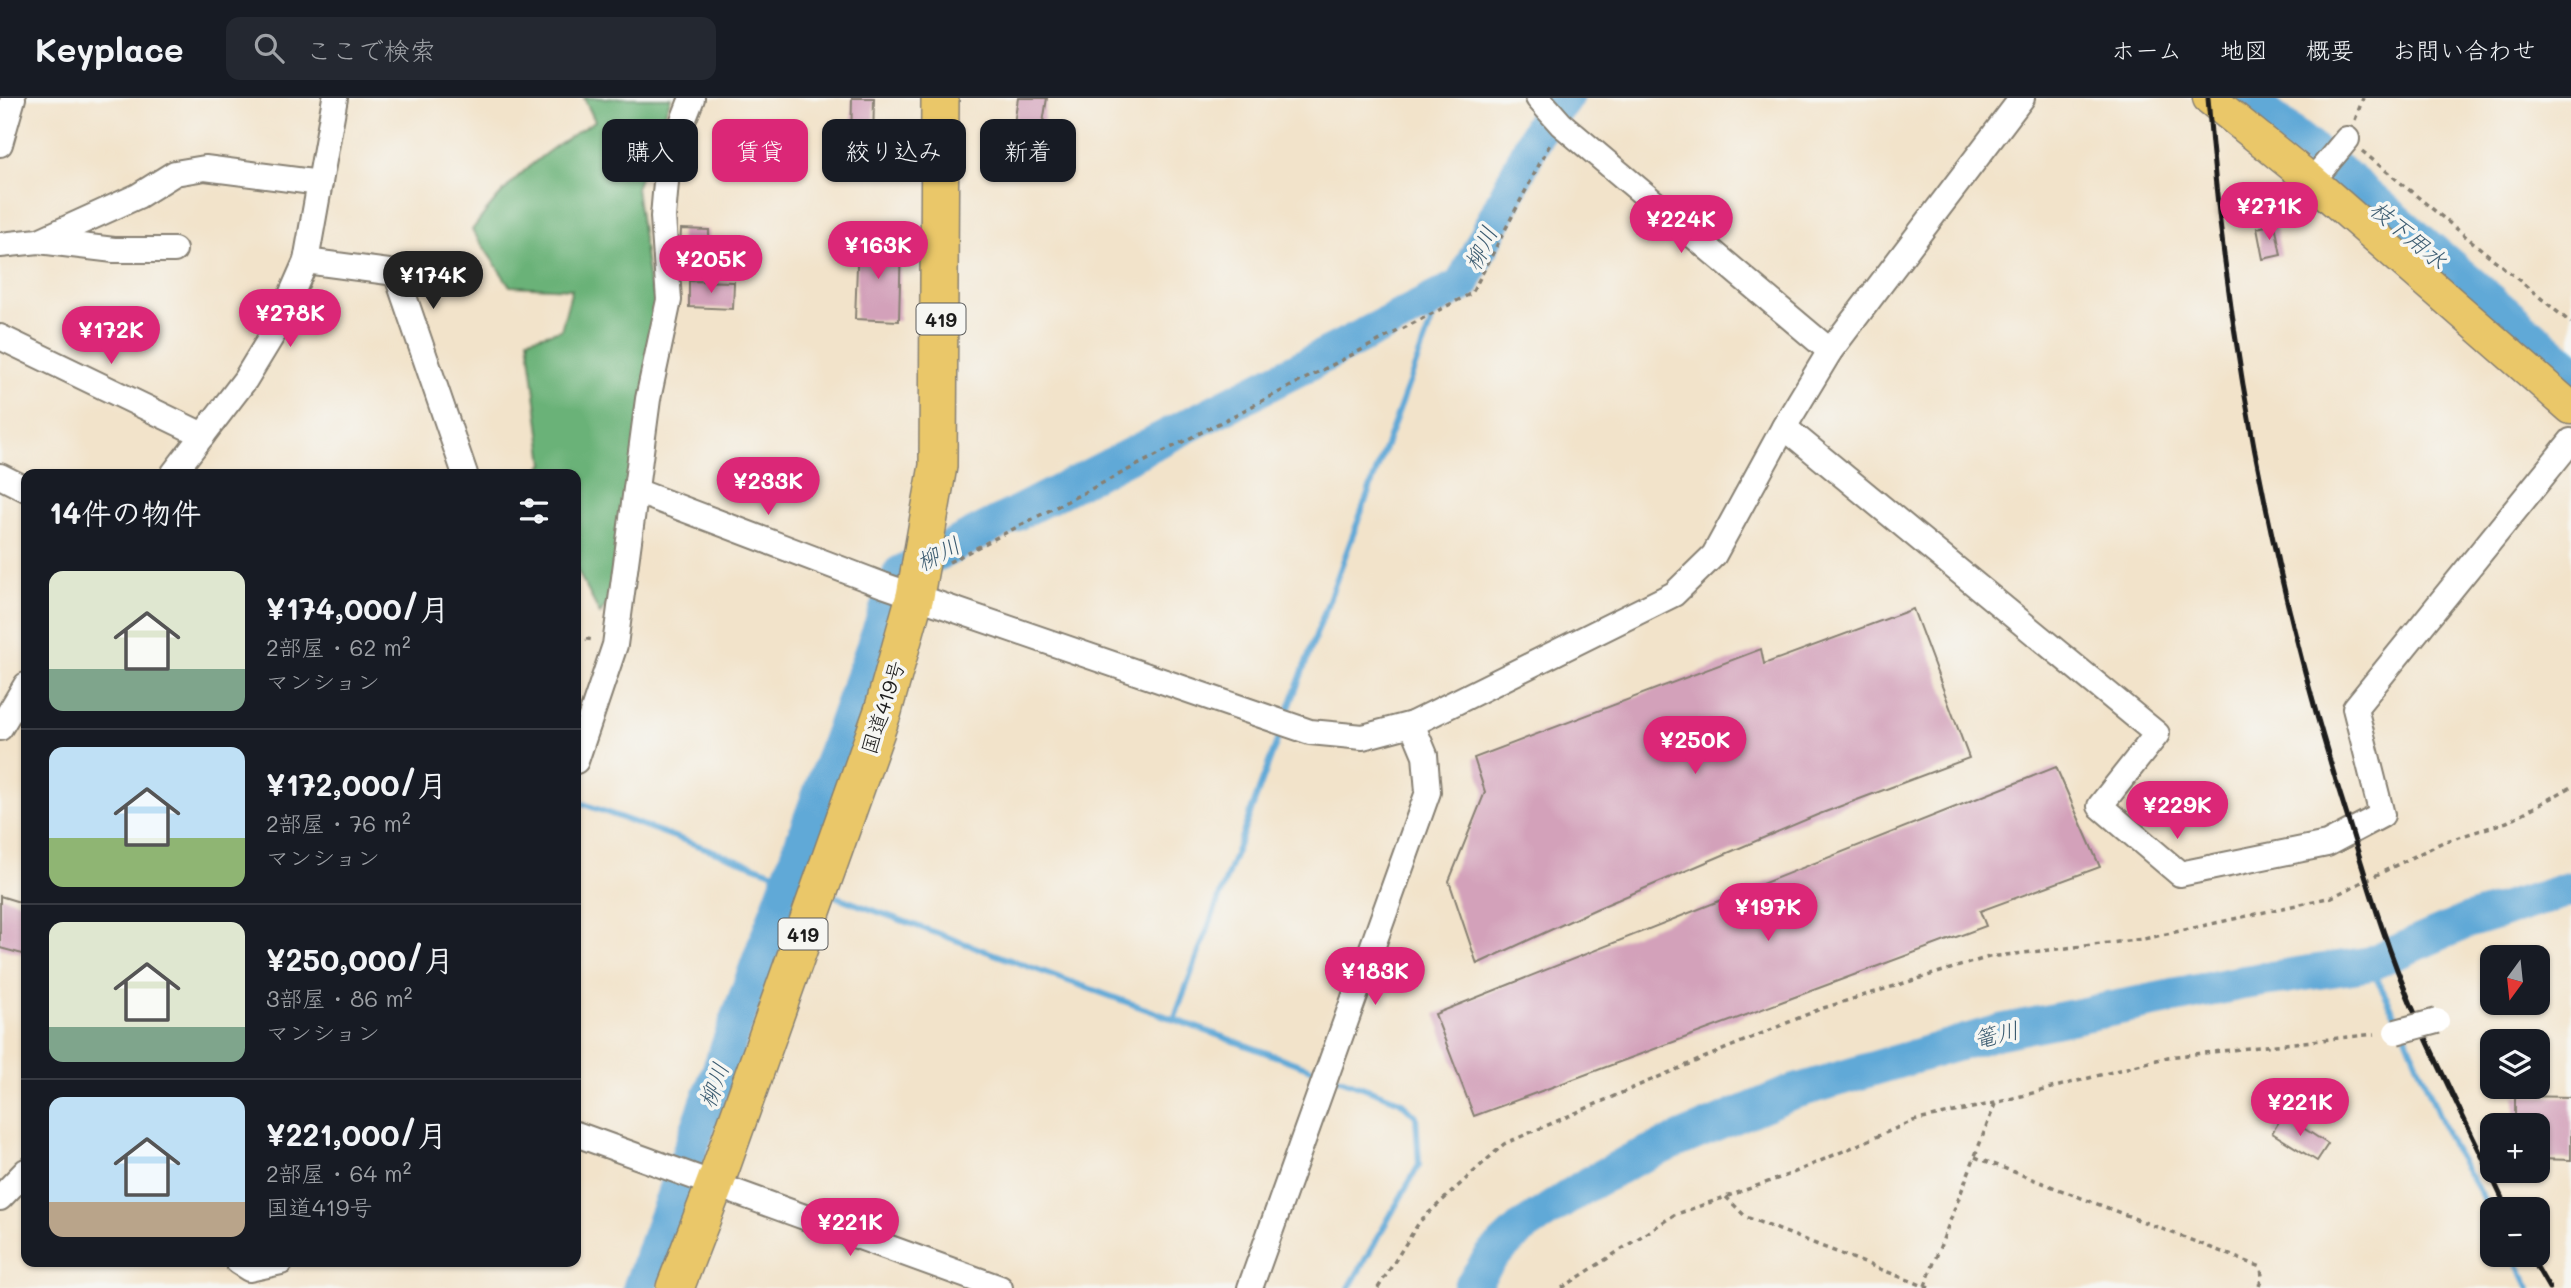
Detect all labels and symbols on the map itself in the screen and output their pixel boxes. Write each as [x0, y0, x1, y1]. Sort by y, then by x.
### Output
pin: ¥271K [2220, 183, 2318, 242]
water label: 枝下用水 [2364, 193, 2454, 275]
pin: ¥224K [1632, 195, 1730, 255]
water label: 柳川 [1456, 221, 1504, 275]
pin: ¥163K [829, 222, 927, 281]
pin: ¥205K [662, 236, 760, 295]
pin: ¥174K [384, 252, 482, 311]
pin: ¥278K [241, 289, 339, 349]
road number: 419 [916, 304, 965, 334]
pin: ¥172K [62, 306, 160, 366]
pin: ¥233K [719, 458, 817, 517]
water label: 柳川 [911, 529, 965, 577]
street label: 国道419号 [854, 657, 910, 757]
pin: ¥250K [1646, 716, 1744, 776]
pin: ¥229K [2128, 782, 2226, 841]
pin: ¥197K [1719, 884, 1817, 943]
road number: 419 [778, 918, 828, 950]
north arrow [2480, 945, 2550, 1015]
pin: ¥183K [1326, 948, 1424, 1007]
water label: 篭川 [1970, 1014, 2022, 1054]
water label: 柳川 [691, 1058, 735, 1112]
pin: ¥221K [2251, 1079, 2349, 1138]
pin: ¥221K [801, 1198, 899, 1258]

